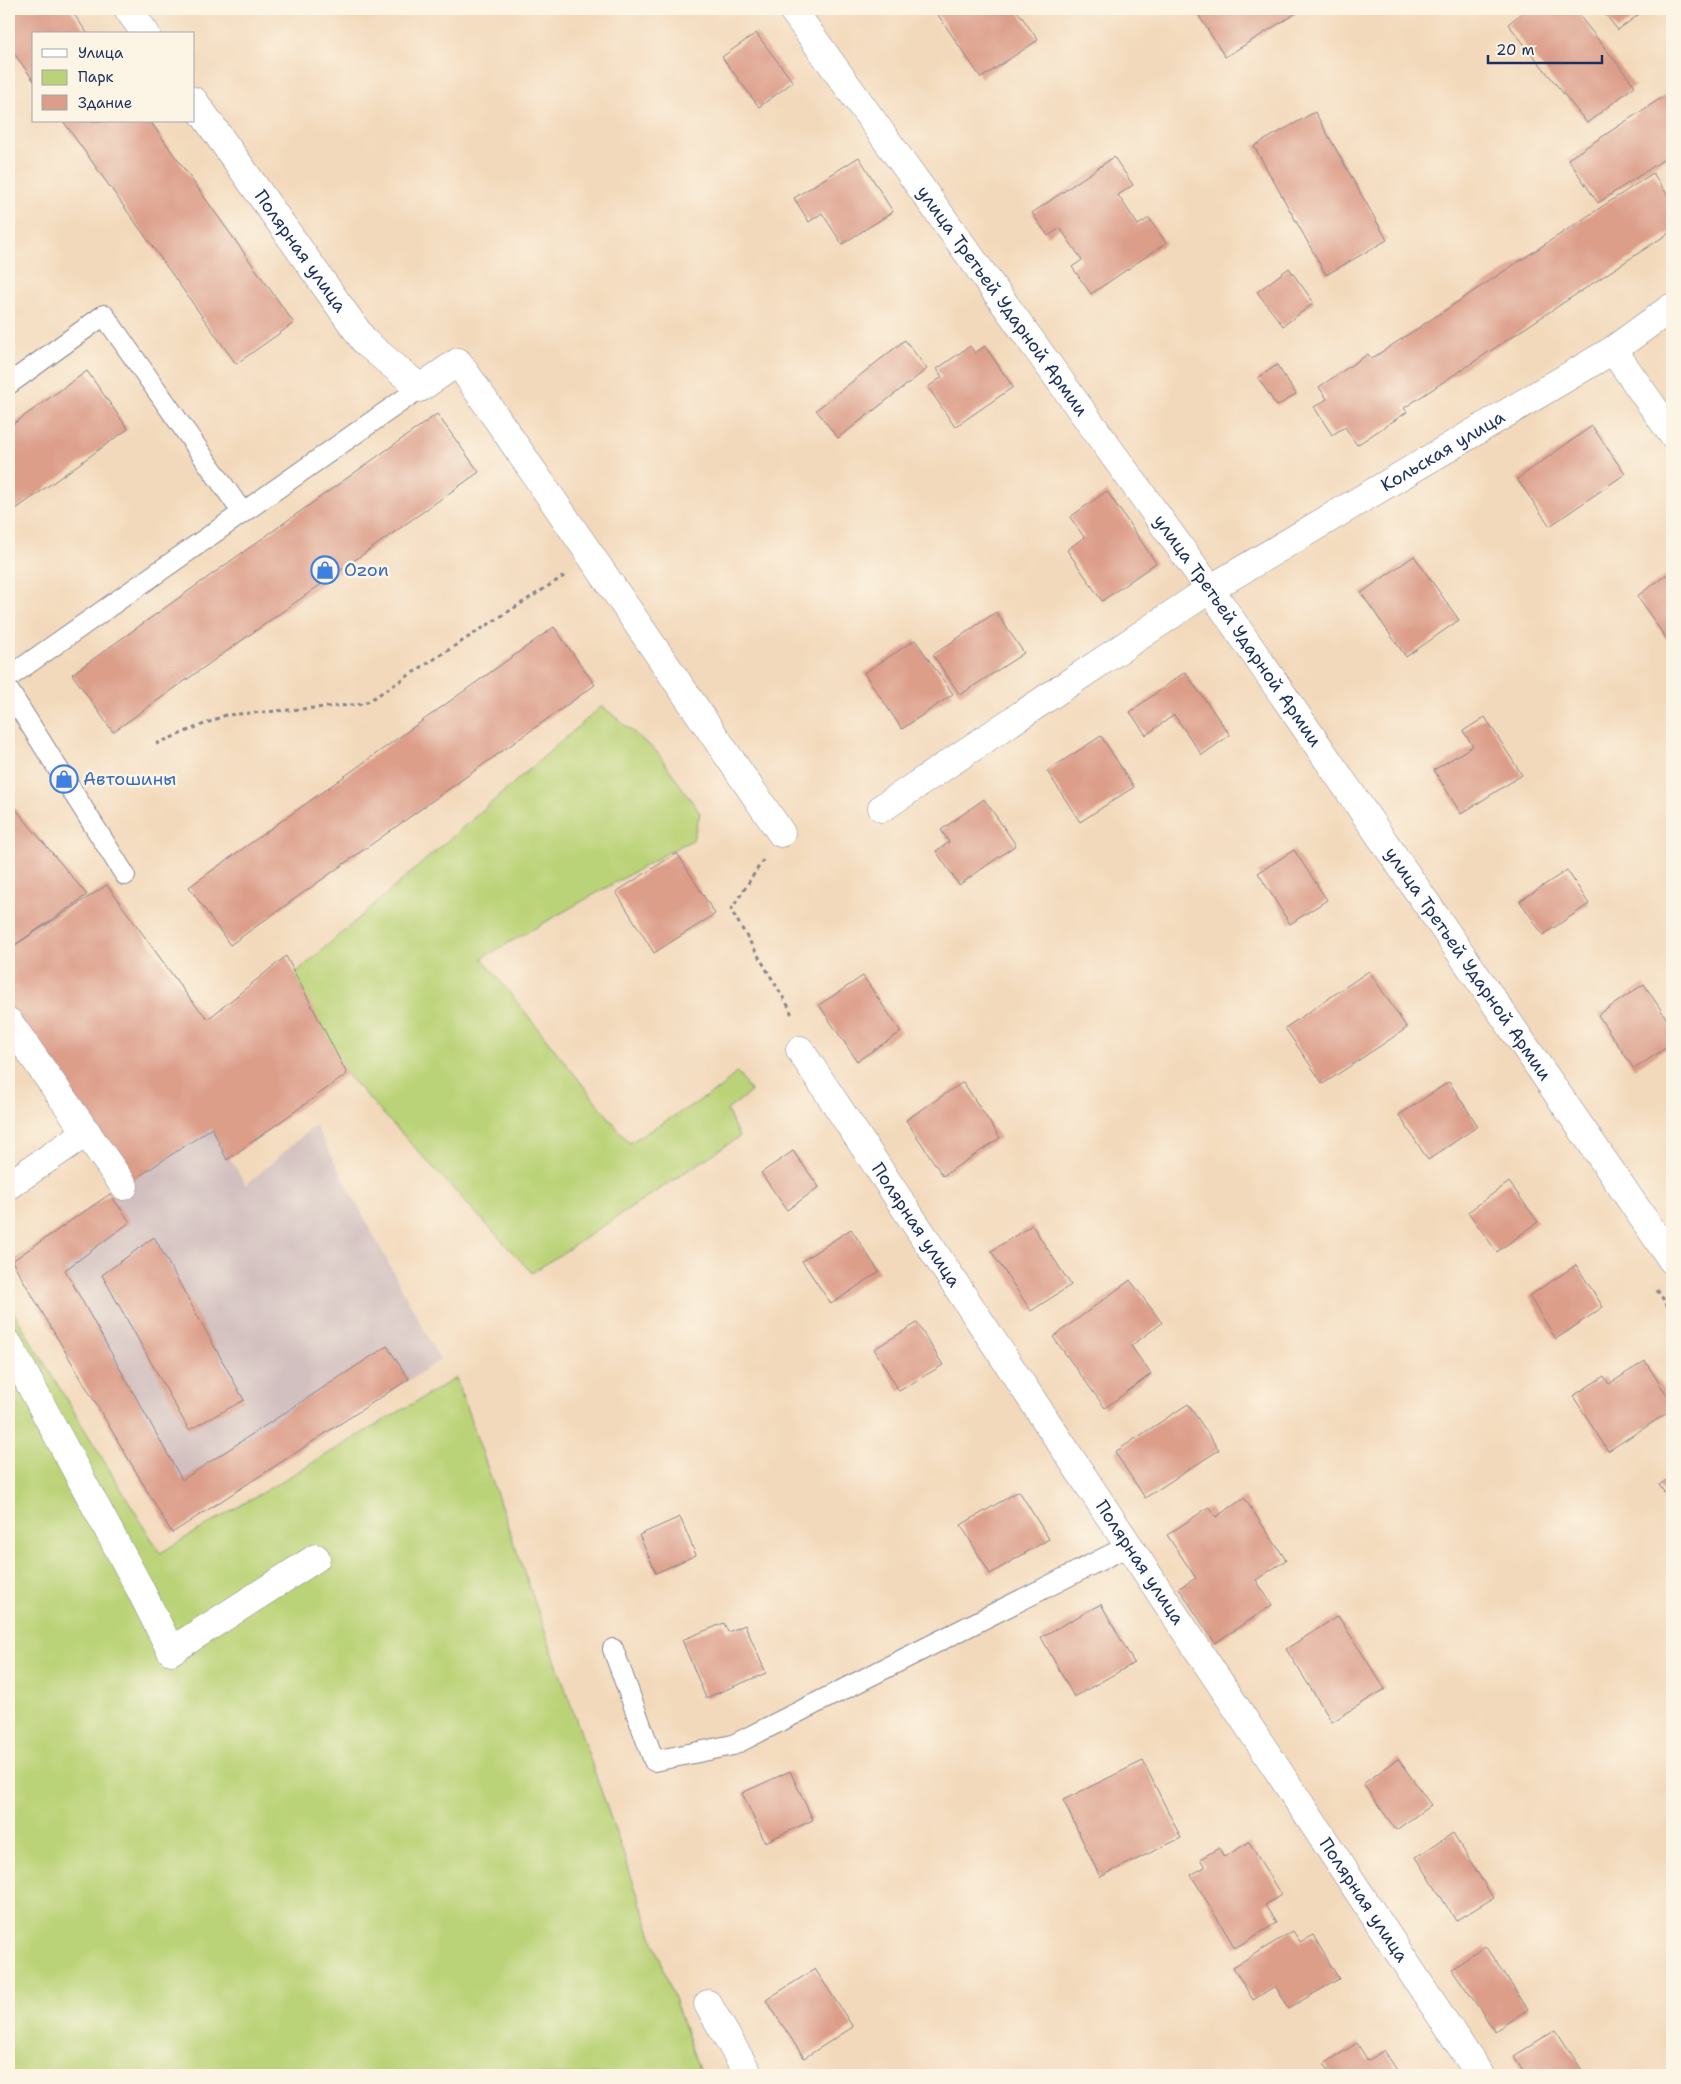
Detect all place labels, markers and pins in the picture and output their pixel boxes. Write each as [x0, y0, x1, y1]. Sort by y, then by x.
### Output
shop icon: Ozon [310, 555, 340, 585]
place label: Ozon [344, 558, 389, 582]
shop icon: Автошины [49, 764, 79, 794]
place label: Автошины [83, 767, 176, 791]

